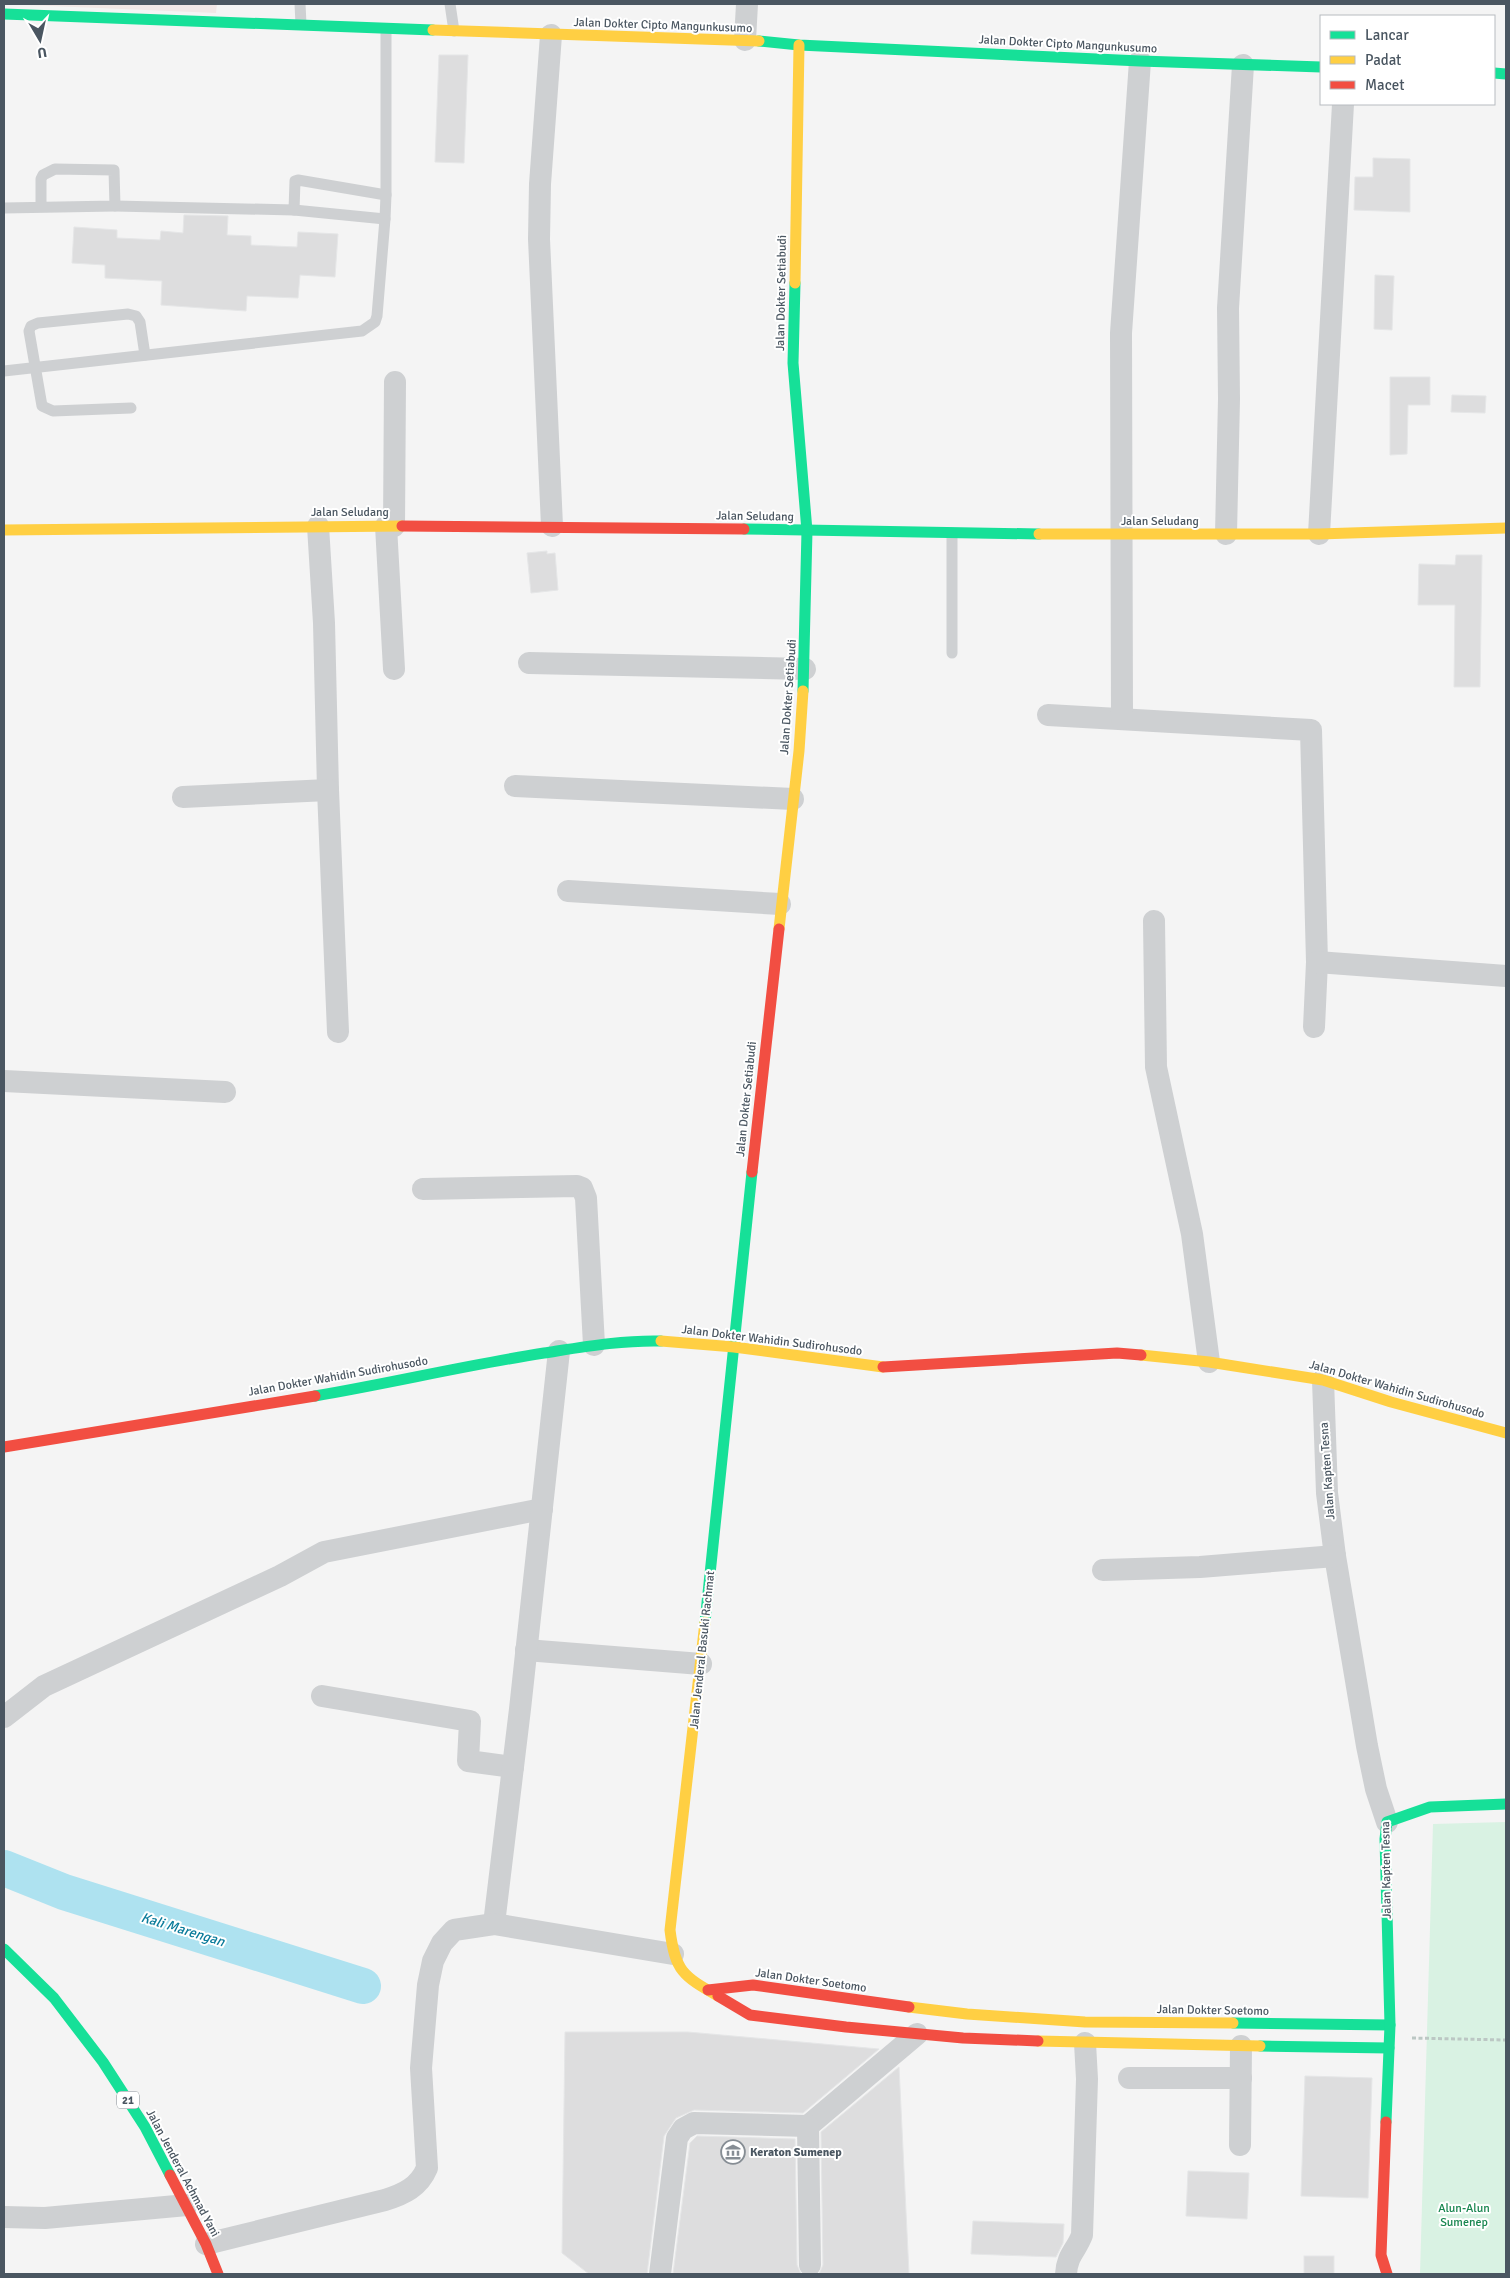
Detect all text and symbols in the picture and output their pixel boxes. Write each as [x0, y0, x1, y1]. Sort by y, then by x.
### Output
north arrow [15, 15, 65, 65]
street label: Jalan Dokter Cipto Mangunkusumo [573, 15, 753, 36]
legend [1320, 15, 1495, 105]
text: Lancar [1365, 26, 1409, 44]
street label: Jalan Dokter Cipto Mangunkusumo [978, 32, 1158, 57]
text: U [36, 43, 48, 61]
text: Padat [1365, 51, 1401, 69]
text: Macet [1365, 76, 1404, 94]
street label: Jalan Dokter Setiabudi [773, 235, 790, 351]
street label: Jalan Seludang [311, 505, 389, 520]
street label: Jalan Seludang [716, 508, 794, 525]
street label: Jalan Seludang [1121, 514, 1199, 529]
street label: Jalan Dokter Setiabudi [777, 639, 800, 755]
street label: Jalan Dokter Setiabudi [733, 1041, 760, 1157]
street label: Jalan Dokter Wahidin Sudirohusodo [681, 1322, 863, 1359]
street label: Jalan Dokter Wahidin Sudirohusodo [247, 1353, 429, 1400]
street label: Jalan Dokter Wahidin Sudirohusodo [1307, 1357, 1486, 1422]
street label: Jalan Kapten Tesna [1317, 1422, 1338, 1520]
street label: Jalan Jenderal Basuki Rachmat [687, 1570, 718, 1730]
street label: Jalan Kapten Tesna [1378, 1821, 1395, 1919]
water label: Kali Marengan [139, 1909, 227, 1950]
street label: Jalan Dokter Soetomo [754, 1965, 868, 1996]
street label: Jalan Dokter Soetomo [1157, 2002, 1269, 2019]
road number: 21 [117, 2092, 139, 2108]
street label: Jalan Jenderal Achmad Yani [143, 2107, 223, 2240]
museum icon: Keraton Sumenep [720, 2139, 746, 2165]
place label: Keraton Sumenep [750, 2145, 842, 2160]
park label: Alun-Alun Sumenep [1438, 2201, 1490, 2230]

